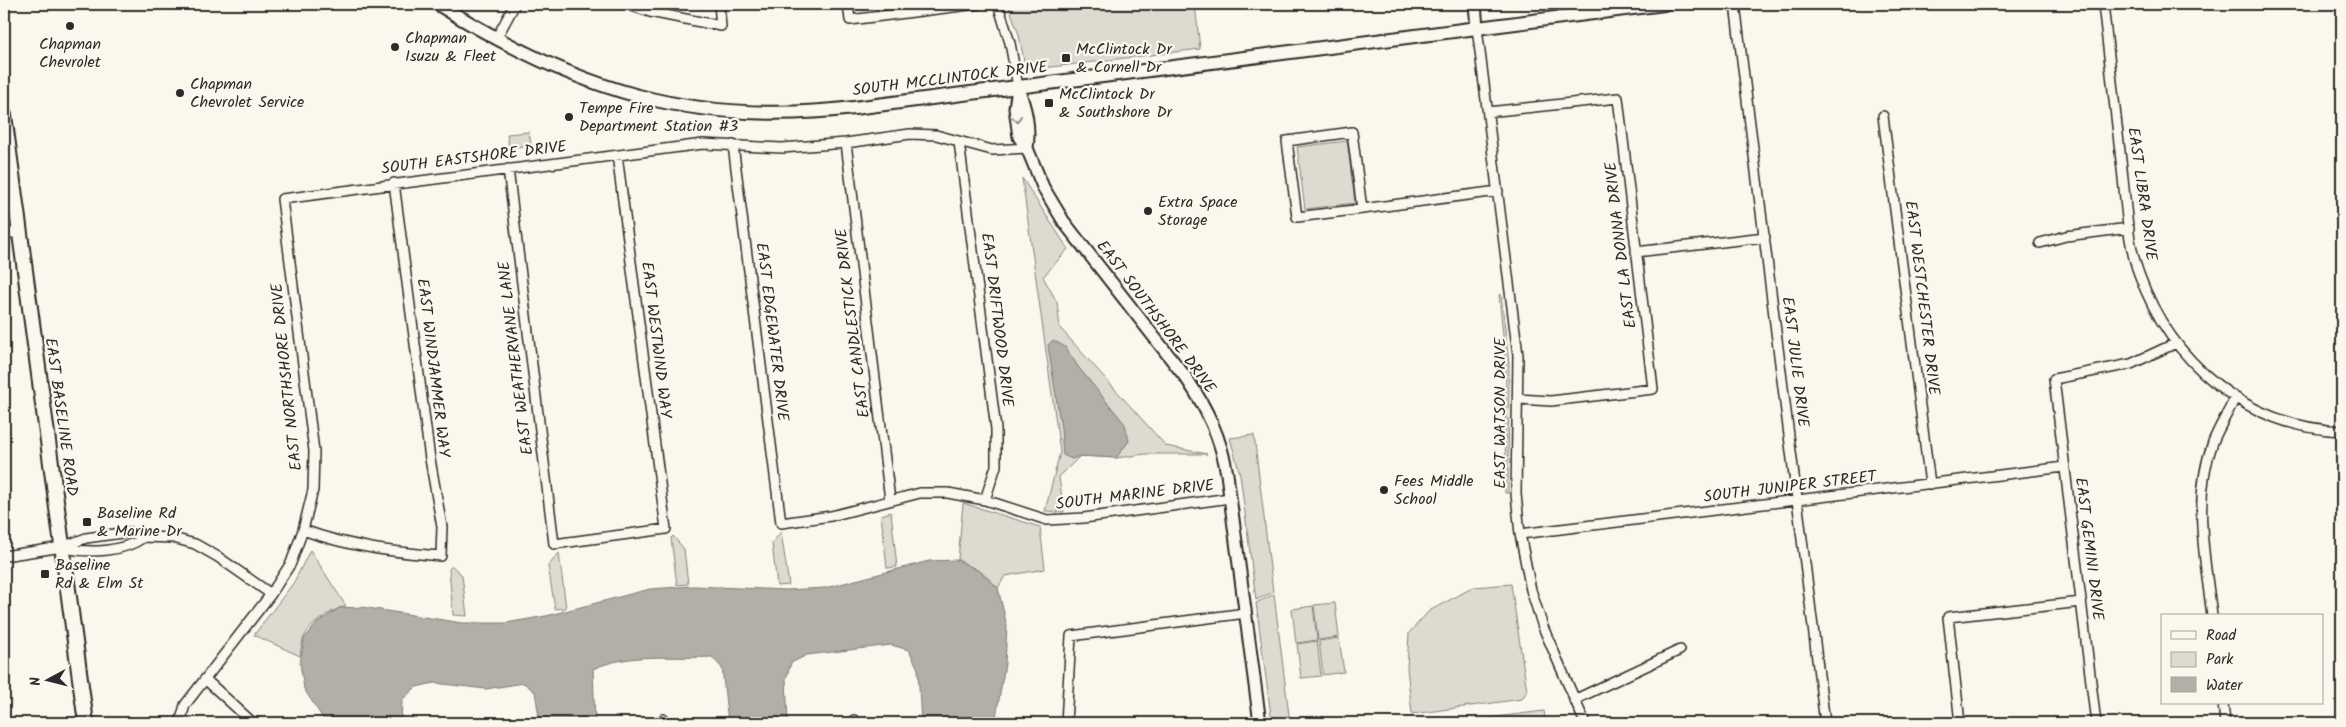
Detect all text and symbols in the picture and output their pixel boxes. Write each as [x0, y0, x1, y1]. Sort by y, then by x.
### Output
marker: Chapman Chevrolet [64, 20, 76, 32]
place label: Chapman Isuzu & Fleet [405, 26, 497, 69]
place label: Chapman Chevrolet [39, 32, 102, 75]
place label: McClintock Dr & Cornell Dr [1076, 37, 1173, 80]
marker: Chapman Isuzu & Fleet [389, 41, 401, 53]
marker: McClintock Dr & Cornell Dr [1060, 52, 1072, 64]
street label: SOUTH MCCLINTOCK DRIVE [851, 55, 1050, 103]
place label: Chapman Chevrolet Service [190, 72, 304, 115]
place label: McClintock Dr & Southshore Dr [1059, 82, 1174, 125]
marker: Chapman Chevrolet Service [174, 87, 186, 99]
place label: Tempe Fire Department Station #3 [579, 96, 738, 139]
marker: McClintock Dr & Southshore Dr [1043, 97, 1055, 109]
marker: Tempe Fire Department Station #3 [563, 111, 575, 123]
one-way arrow [1011, 114, 1021, 123]
street label: EAST LIBRA DRIVE [2120, 126, 2164, 263]
street label: SOUTH EASTSHORE DRIVE [380, 134, 569, 182]
street label: EAST LA DONNA DRIVE [1598, 160, 1644, 330]
place label: Extra Space Storage [1158, 190, 1238, 233]
street label: EAST WESTCHESTER DRIVE [1898, 199, 1946, 397]
marker: Extra Space Storage [1142, 205, 1154, 217]
street label: EAST CANDLESTICK DRIVE [829, 226, 877, 419]
street label: EAST DRIFTWOOD DRIVE [974, 231, 1020, 409]
street label: EAST SOUTHSHORE DRIVE [1090, 235, 1222, 399]
street label: EAST EDGEWATER DRIVE [749, 241, 795, 423]
street label: EAST WEATHERVANE LANE [492, 259, 540, 457]
street label: EAST WESTWIND WAY [634, 260, 678, 421]
street label: EAST WINDJAMMER WAY [410, 277, 456, 460]
street label: EAST NORTHSHORE DRIVE [265, 281, 309, 472]
street label: EAST JULIE DRIVE [1775, 295, 1816, 429]
street label: EAST BASELINE ROAD [37, 336, 85, 498]
street label: EAST WATSON DRIVE [1488, 337, 1513, 489]
street label: SOUTH JUNIPER STREET [1702, 464, 1879, 510]
place label: Fees Middle School [1394, 469, 1474, 512]
street label: SOUTH MARINE DRIVE [1054, 473, 1216, 517]
street label: EAST GEMINI DRIVE [2068, 476, 2110, 623]
marker: Fees Middle School [1378, 484, 1390, 496]
place label: Baseline Rd & Marine Dr [97, 501, 183, 544]
marker: Baseline Rd & Marine Dr [81, 516, 93, 528]
place label: Baseline Rd & Elm St [55, 553, 144, 596]
marker: Baseline Rd & Elm St [39, 568, 51, 580]
legend [2161, 614, 2324, 704]
text: Road [2206, 624, 2237, 648]
text: Park [2206, 648, 2234, 672]
north arrow [22, 654, 72, 704]
text: Water [2206, 674, 2243, 698]
text: N [25, 676, 48, 687]

